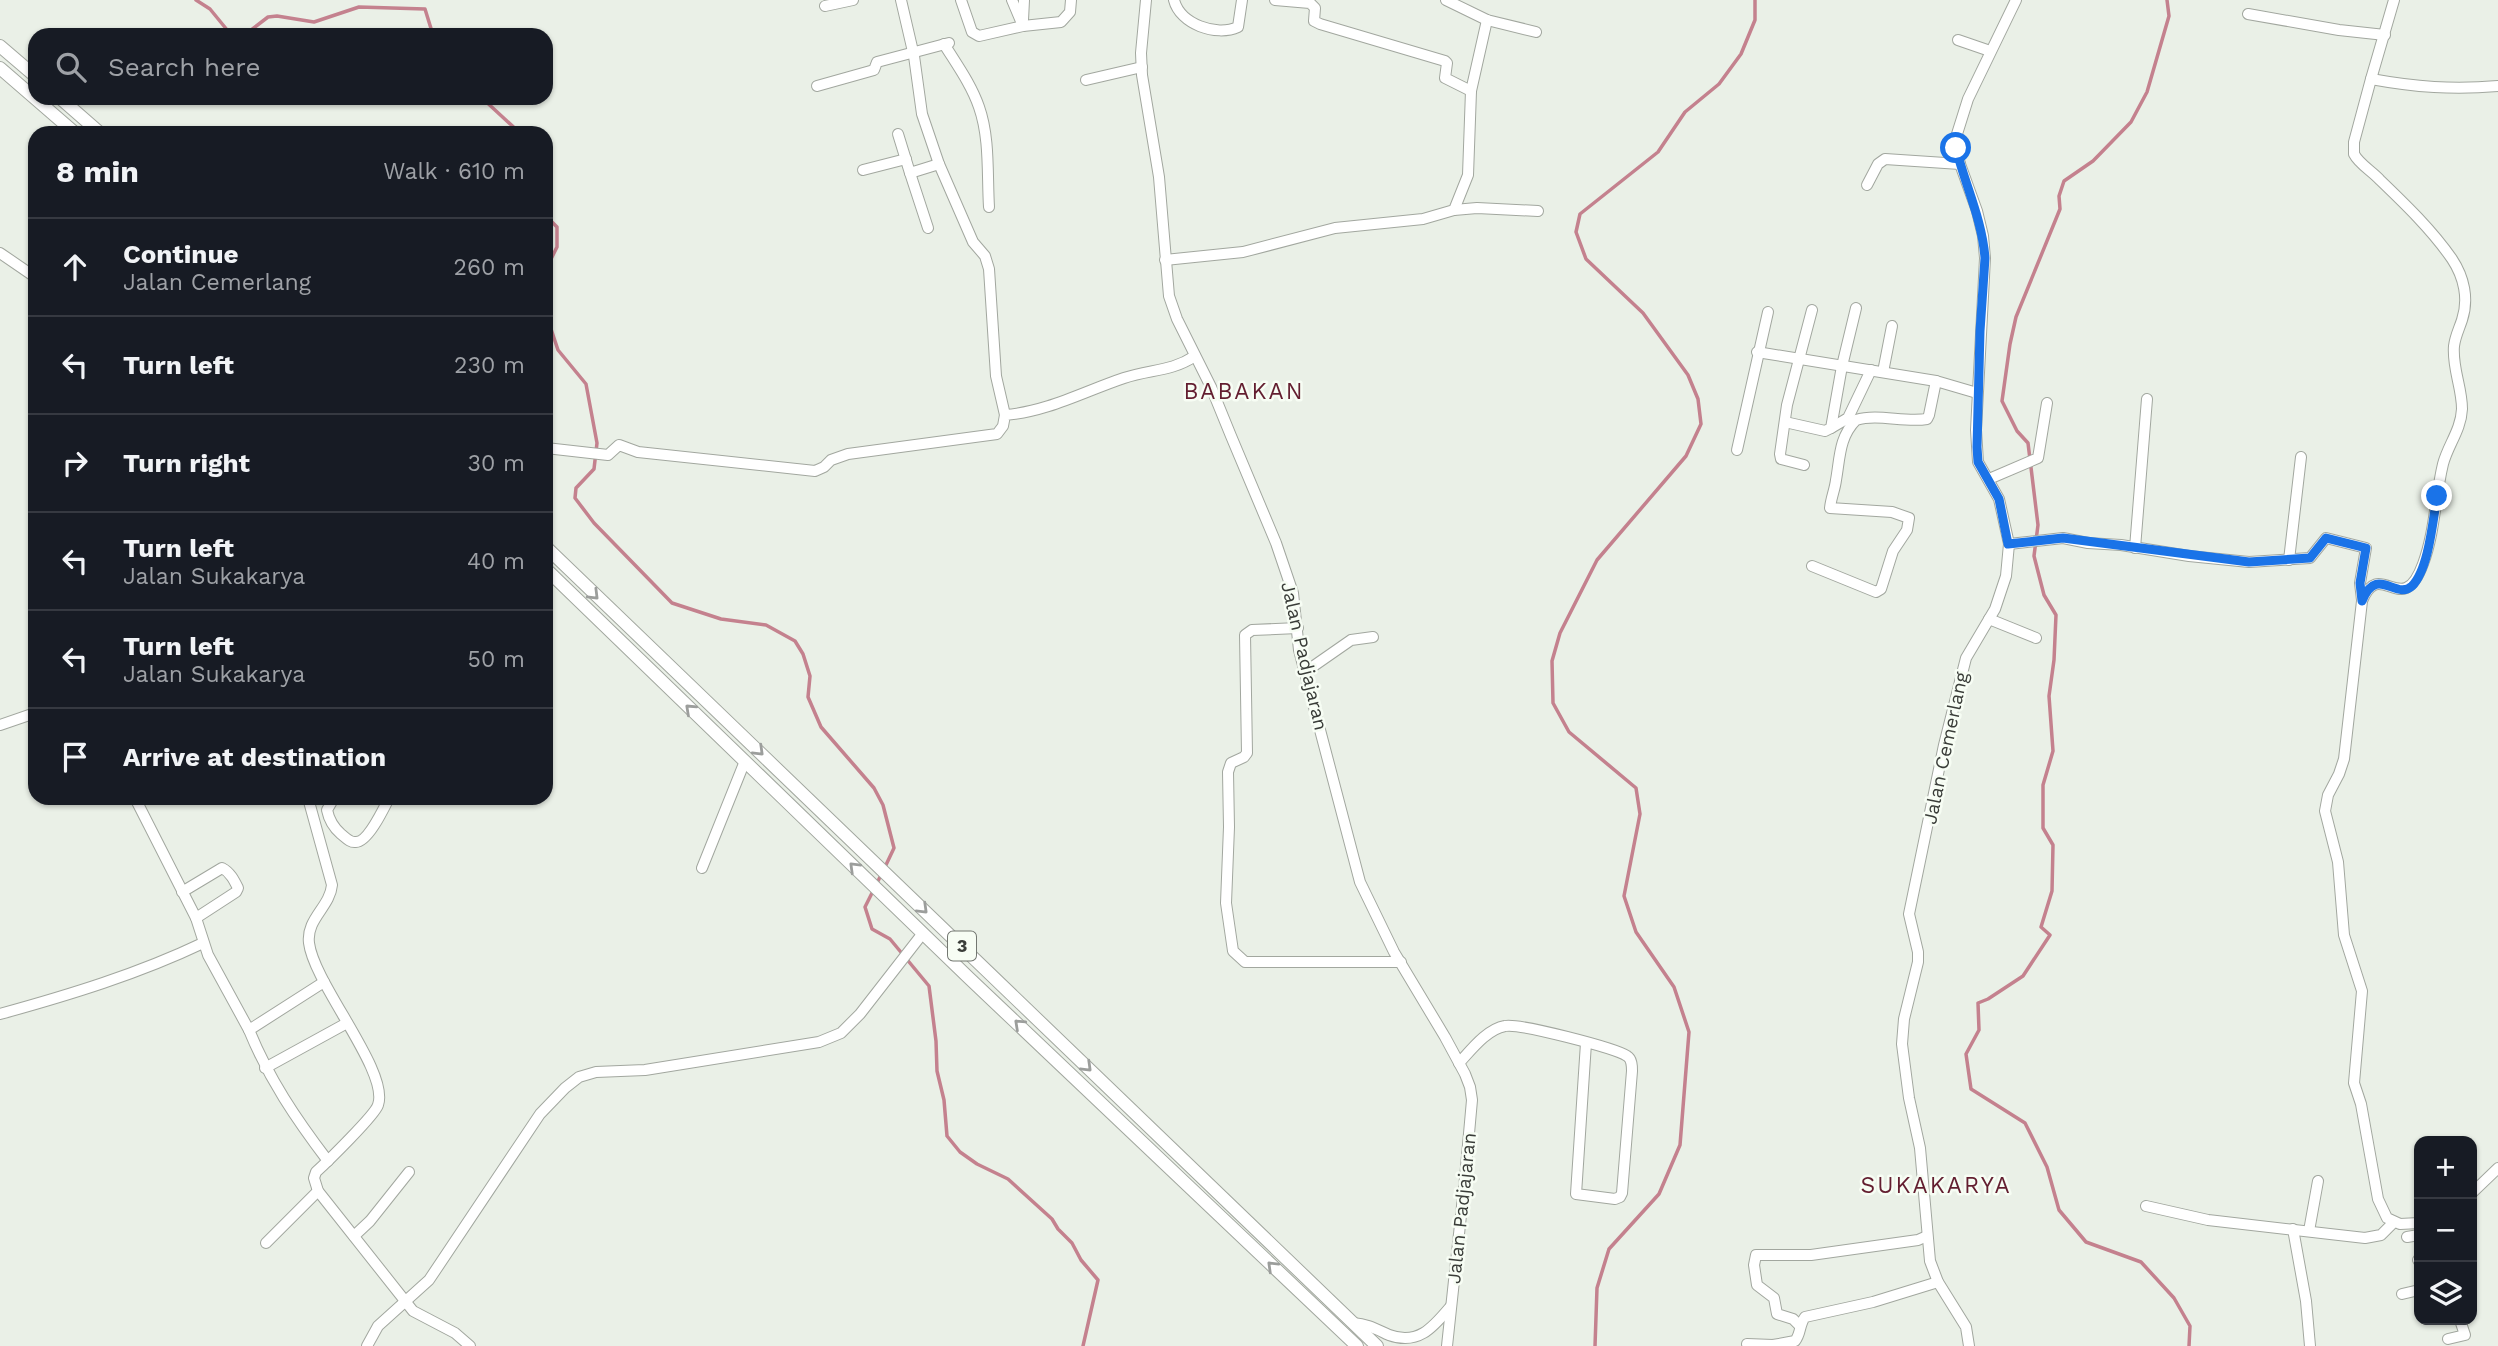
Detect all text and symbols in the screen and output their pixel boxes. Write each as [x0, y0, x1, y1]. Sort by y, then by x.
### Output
search box [28, 28, 553, 105]
icon: search [52, 48, 90, 86]
text: Search here [108, 52, 260, 82]
route start [1940, 132, 1971, 163]
text: 8 min [56, 154, 139, 189]
text: Walk · 610 m [383, 158, 525, 185]
text: Continue [123, 239, 239, 269]
icon: ahead [56, 248, 94, 286]
text: 260 m [454, 254, 525, 281]
text: Jalan Cemerlang [123, 269, 311, 296]
icon: left [56, 346, 94, 384]
text: Turn left [123, 350, 234, 380]
text: 230 m [454, 352, 525, 379]
district label: BABAKAN [1183, 378, 1305, 405]
icon: right [56, 444, 94, 482]
text: Turn right [123, 448, 250, 478]
text: 30 m [468, 450, 525, 477]
route end [2421, 480, 2452, 511]
text: Turn left [123, 533, 234, 563]
icon: left [56, 542, 94, 580]
text: 40 m [467, 548, 525, 575]
text: Jalan Sukakarya [123, 563, 305, 590]
street label: Jalan Padjajaran [1276, 580, 1333, 733]
one-way arrow [586, 586, 599, 599]
text: Turn left [123, 631, 234, 661]
icon: left [56, 640, 94, 678]
text: 50 m [468, 646, 525, 673]
text: Jalan Sukakarya [123, 661, 305, 688]
street label: Jalan Cemerlang [1918, 669, 1973, 826]
one-way arrow [685, 705, 698, 717]
icon: arrive [56, 738, 94, 776]
text: Arrive at destination [123, 742, 386, 772]
one-way arrow [751, 743, 764, 756]
one-way arrow [849, 862, 862, 875]
one-way arrow [915, 901, 928, 914]
road number: 3 [948, 931, 976, 960]
one-way arrow [1014, 1019, 1027, 1032]
one-way arrow [1079, 1059, 1092, 1072]
street label: Jalan Padjajaran [1442, 1131, 1481, 1285]
map controls [2414, 1136, 2477, 1325]
button: + [2414, 1136, 2477, 1199]
district label: SUKAKARYA [1860, 1172, 2012, 1199]
button: − [2414, 1199, 2477, 1262]
one-way arrow [1267, 1261, 1280, 1274]
button: layers [2414, 1262, 2477, 1325]

